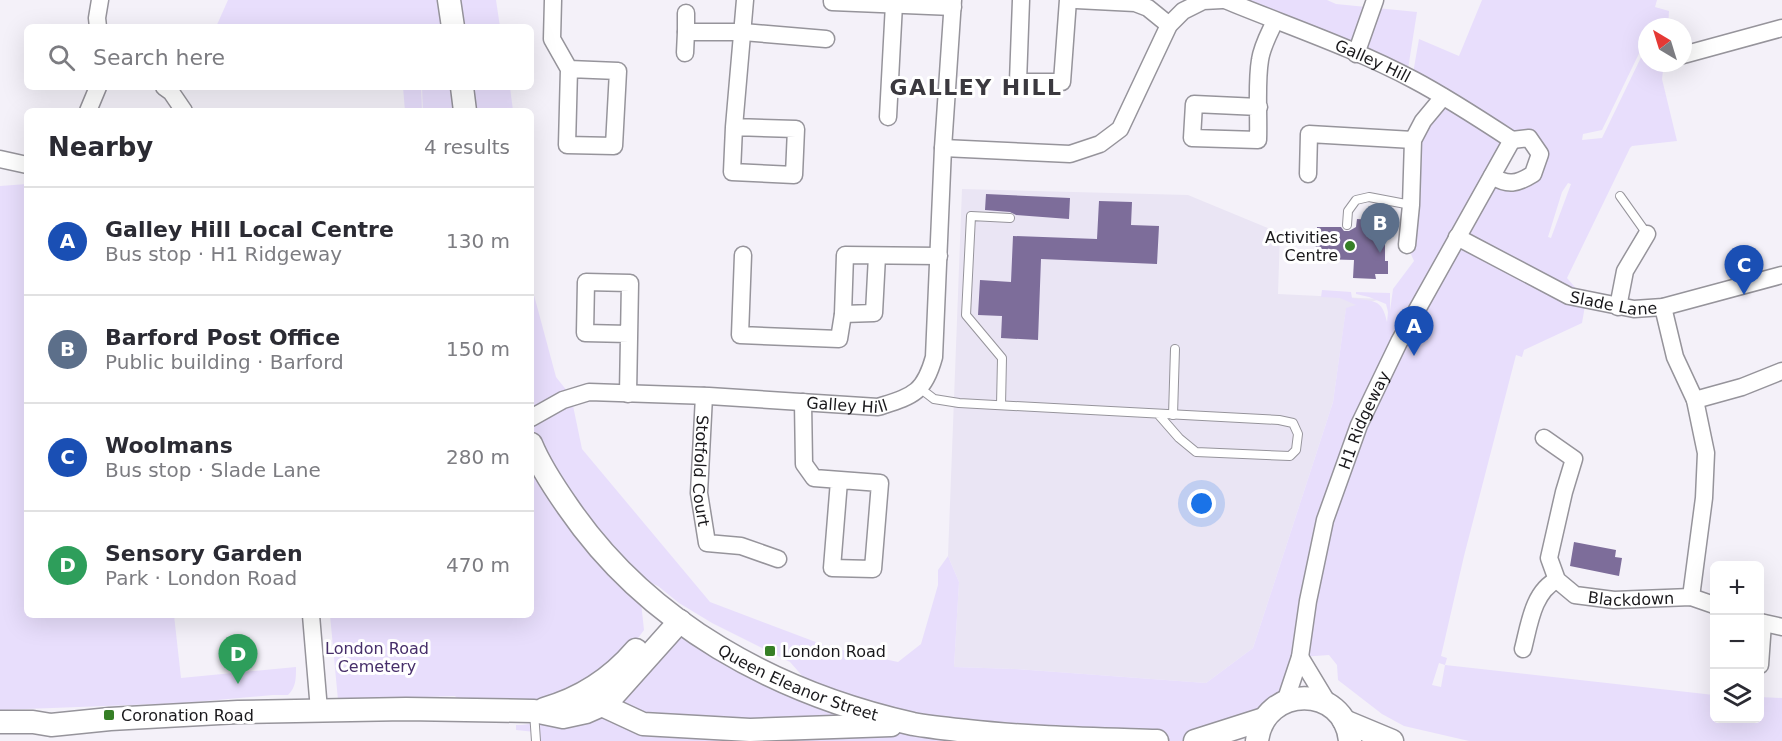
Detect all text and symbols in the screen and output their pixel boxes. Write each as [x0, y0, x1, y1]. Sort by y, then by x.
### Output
north arrow [1638, 18, 1692, 72]
search box [24, 24, 534, 90]
street label: Galley Hill [1332, 36, 1414, 87]
icon: search [45, 41, 78, 74]
text: Search here [93, 45, 225, 70]
district label: GALLEY HILL [890, 75, 1062, 100]
text: Nearby [48, 132, 153, 162]
text: 4 results [424, 135, 510, 159]
pin: B [1360, 204, 1400, 253]
text: Galley Hill Local Centre [105, 217, 394, 242]
place label: Activities Centre [1265, 228, 1338, 265]
text: A [60, 229, 75, 253]
text: 130 m [446, 229, 510, 253]
marker: Activities Centre [1343, 239, 1357, 253]
text: Bus stop · H1 Ridgeway [105, 242, 342, 266]
pin: C [1724, 246, 1764, 295]
street label: Slade Lane [1568, 287, 1658, 319]
pin: A [1394, 306, 1434, 356]
text: Barford Post Office [105, 325, 340, 350]
text: B [60, 337, 75, 361]
text: 150 m [446, 337, 510, 361]
text: Public building · Barford [105, 350, 344, 374]
street label: H1 Ridgeway [1335, 368, 1394, 472]
street label: Galley Hill [806, 393, 890, 417]
street label: Stotfold Court [689, 415, 713, 528]
text: Woolmans [105, 433, 233, 458]
text: C [60, 445, 75, 469]
text: 280 m [446, 445, 510, 469]
text: Bus stop · Slade Lane [105, 458, 321, 482]
your location [1187, 489, 1216, 518]
text: Sensory Garden [105, 541, 303, 566]
text: D [59, 553, 76, 577]
text: 470 m [446, 553, 510, 577]
map controls [1710, 561, 1764, 723]
button: + [1710, 561, 1764, 615]
text: Park · London Road [105, 566, 297, 590]
street label: Blackdown [1587, 588, 1675, 610]
button: − [1710, 615, 1764, 669]
pin: D [218, 634, 258, 684]
park label: London Road Cemetery [325, 639, 429, 676]
street label: Queen Eleanor Street [715, 640, 880, 725]
place label: London Road [782, 642, 886, 661]
marker: London Road [763, 644, 777, 658]
button: layers [1710, 669, 1764, 723]
place label: Coronation Road [121, 706, 254, 725]
marker: Coronation Road [102, 708, 116, 722]

